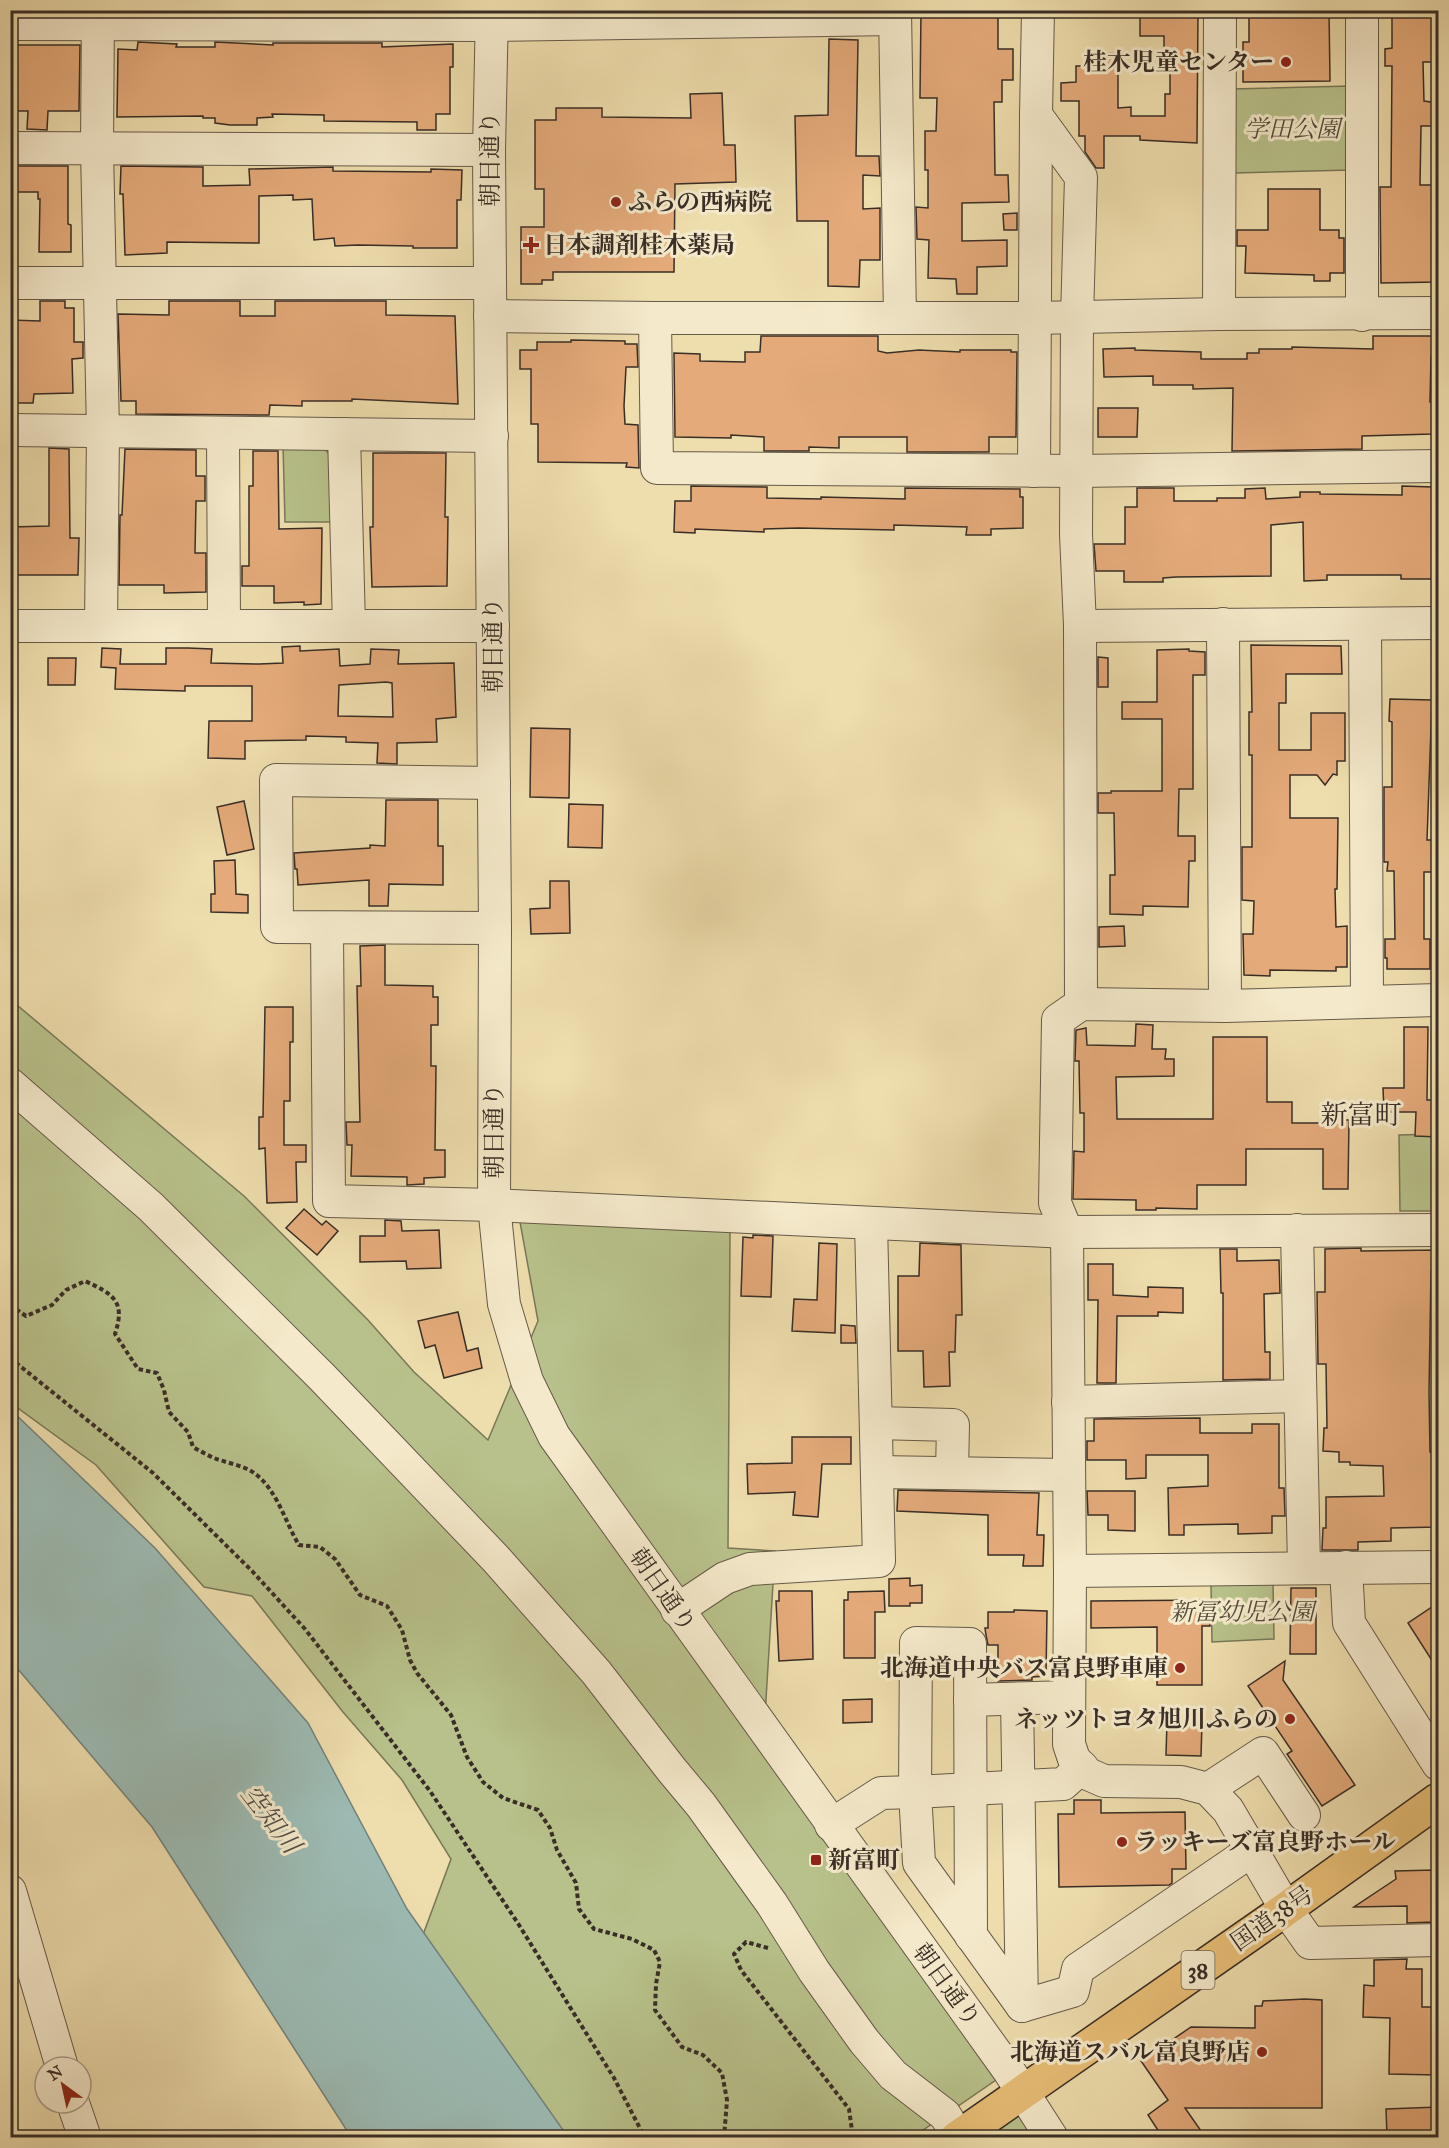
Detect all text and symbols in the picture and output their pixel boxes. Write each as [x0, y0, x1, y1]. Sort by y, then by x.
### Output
place label: 桂木児童センター [1083, 47, 1274, 77]
marker: 桂木児童センター [1279, 55, 1293, 69]
street label: 朝日通り [475, 111, 505, 207]
park label: 学田公園 [1244, 114, 1344, 144]
place label: ふらの西病院 [628, 187, 772, 217]
marker: ふらの西病院 [609, 195, 623, 209]
place label: 日本調剤桂木薬局 [543, 230, 735, 260]
marker: 日本調剤桂木薬局 [524, 238, 538, 252]
street label: 朝日通り [478, 597, 508, 693]
street label: 朝日通り [479, 1083, 509, 1179]
district label: 新富町 [1321, 1098, 1402, 1131]
street label: 朝日通り [623, 1542, 703, 1638]
park label: 新冨幼児公園 [1170, 1597, 1318, 1627]
place label: 北海道中央バス富良野車庫 [880, 1653, 1168, 1683]
marker: 北海道中央バス富良野車庫 [1173, 1661, 1187, 1675]
place label: ネッツトヨタ旭川ふらの [1014, 1704, 1278, 1734]
marker: ネッツトヨタ旭川ふらの [1283, 1712, 1297, 1726]
water label: 空知川 [234, 1778, 309, 1862]
place label: ラッキーズ富良野ホール [1134, 1827, 1396, 1857]
marker: ラッキーズ富良野ホール [1115, 1835, 1129, 1849]
place label: 新富町 [828, 1845, 900, 1875]
marker: 新富町 [809, 1853, 823, 1867]
street label: 国道38号 [1225, 1879, 1319, 1957]
street label: 朝日通り [907, 1937, 987, 2033]
road number: 38 [1182, 1951, 1214, 1989]
place label: 北海道スバル富良野店 [1010, 2037, 1250, 2067]
marker: 北海道スバル富良野店 [1255, 2045, 1269, 2059]
north arrow [33, 2055, 93, 2115]
text: N [44, 2061, 66, 2085]

